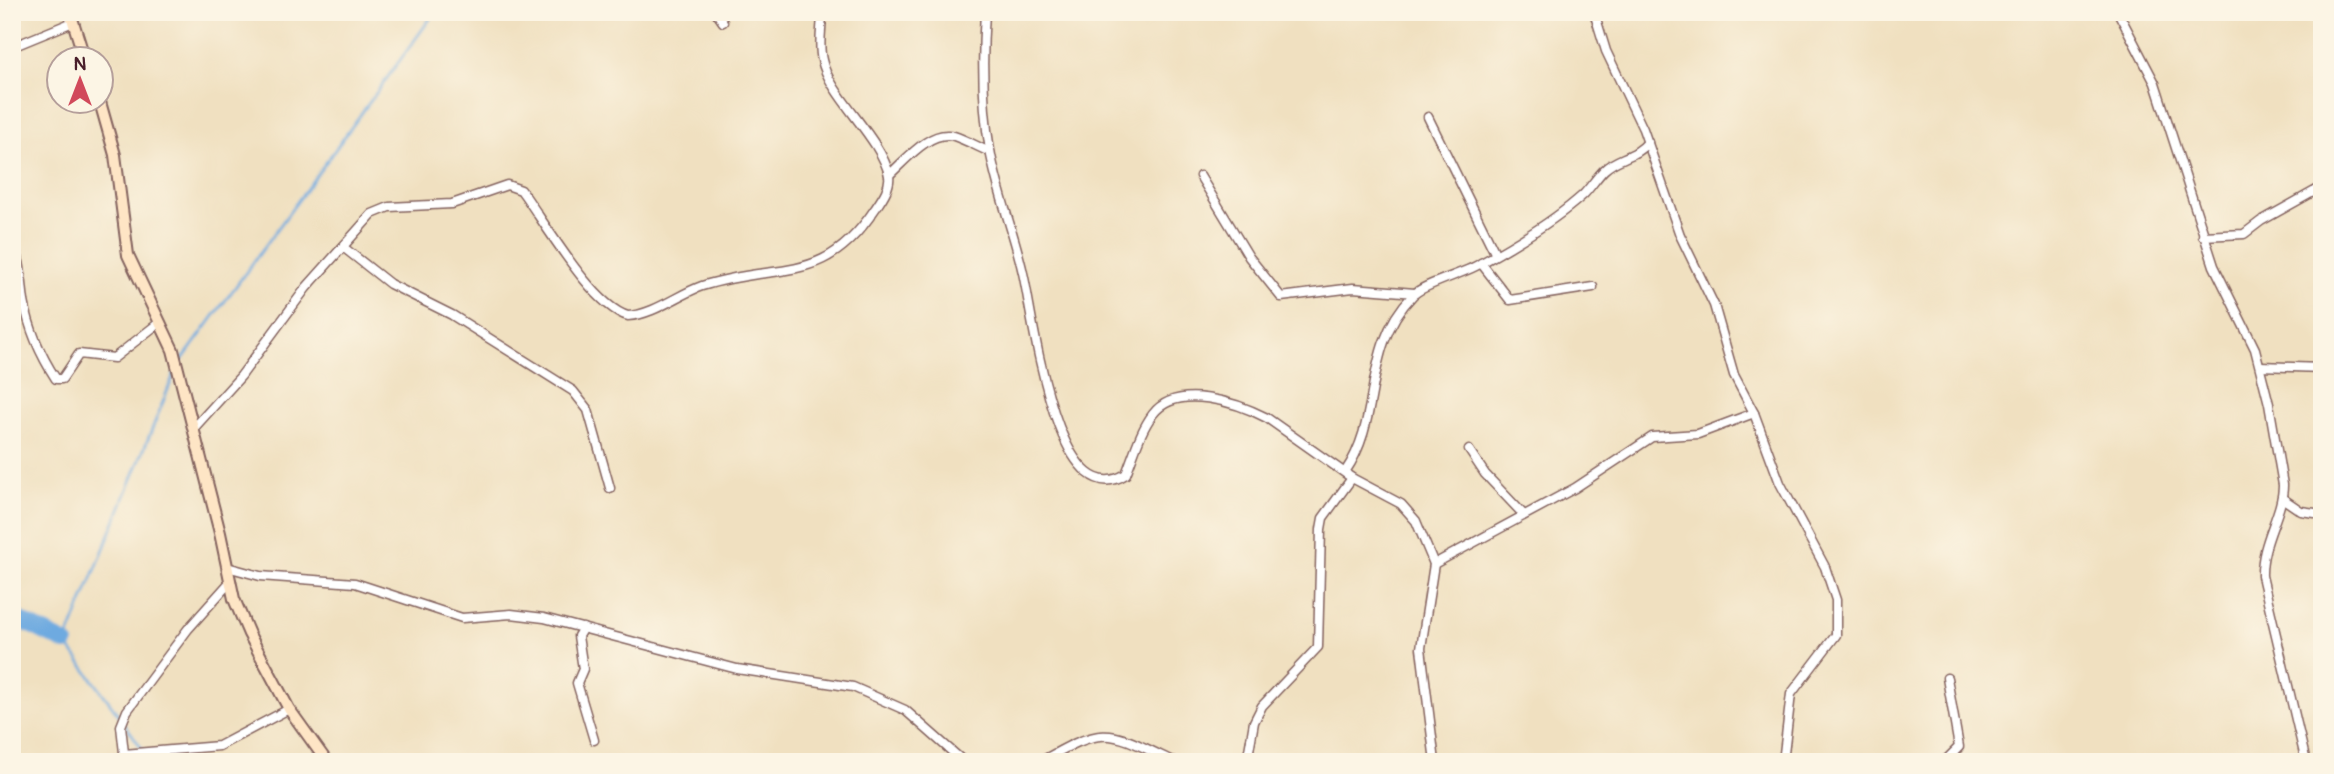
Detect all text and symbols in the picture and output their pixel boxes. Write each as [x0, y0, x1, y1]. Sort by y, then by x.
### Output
north arrow [46, 46, 116, 116]
text: N [74, 52, 87, 76]

